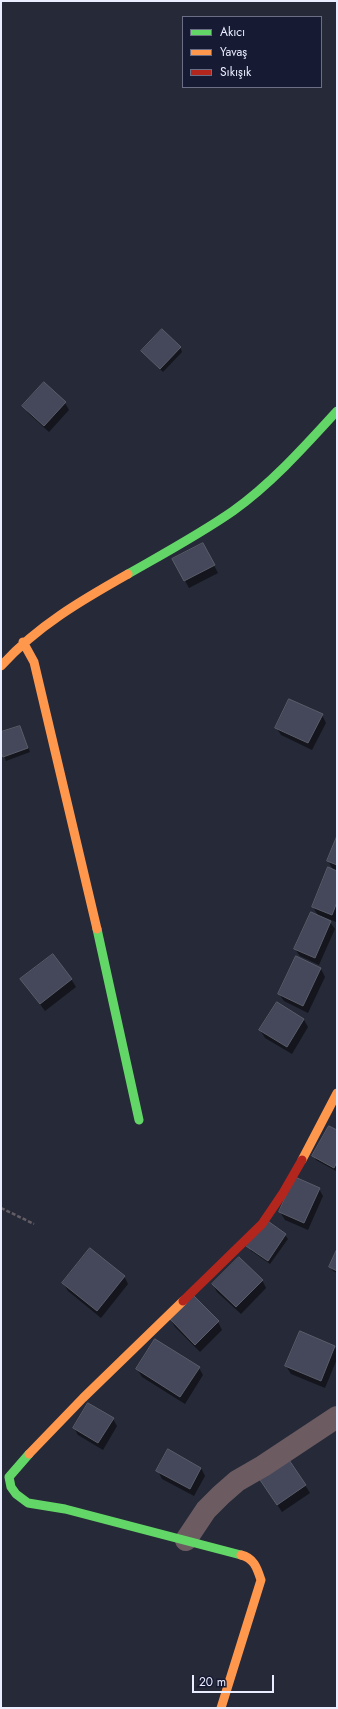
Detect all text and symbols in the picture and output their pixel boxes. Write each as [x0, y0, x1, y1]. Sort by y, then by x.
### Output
legend [182, 16, 322, 88]
text: Akıcı [220, 23, 245, 41]
text: Yavaş [220, 43, 247, 61]
text: Sıkışık [220, 63, 251, 81]
scale bar [194, 1667, 276, 1693]
text: 20 m [199, 1673, 226, 1691]

